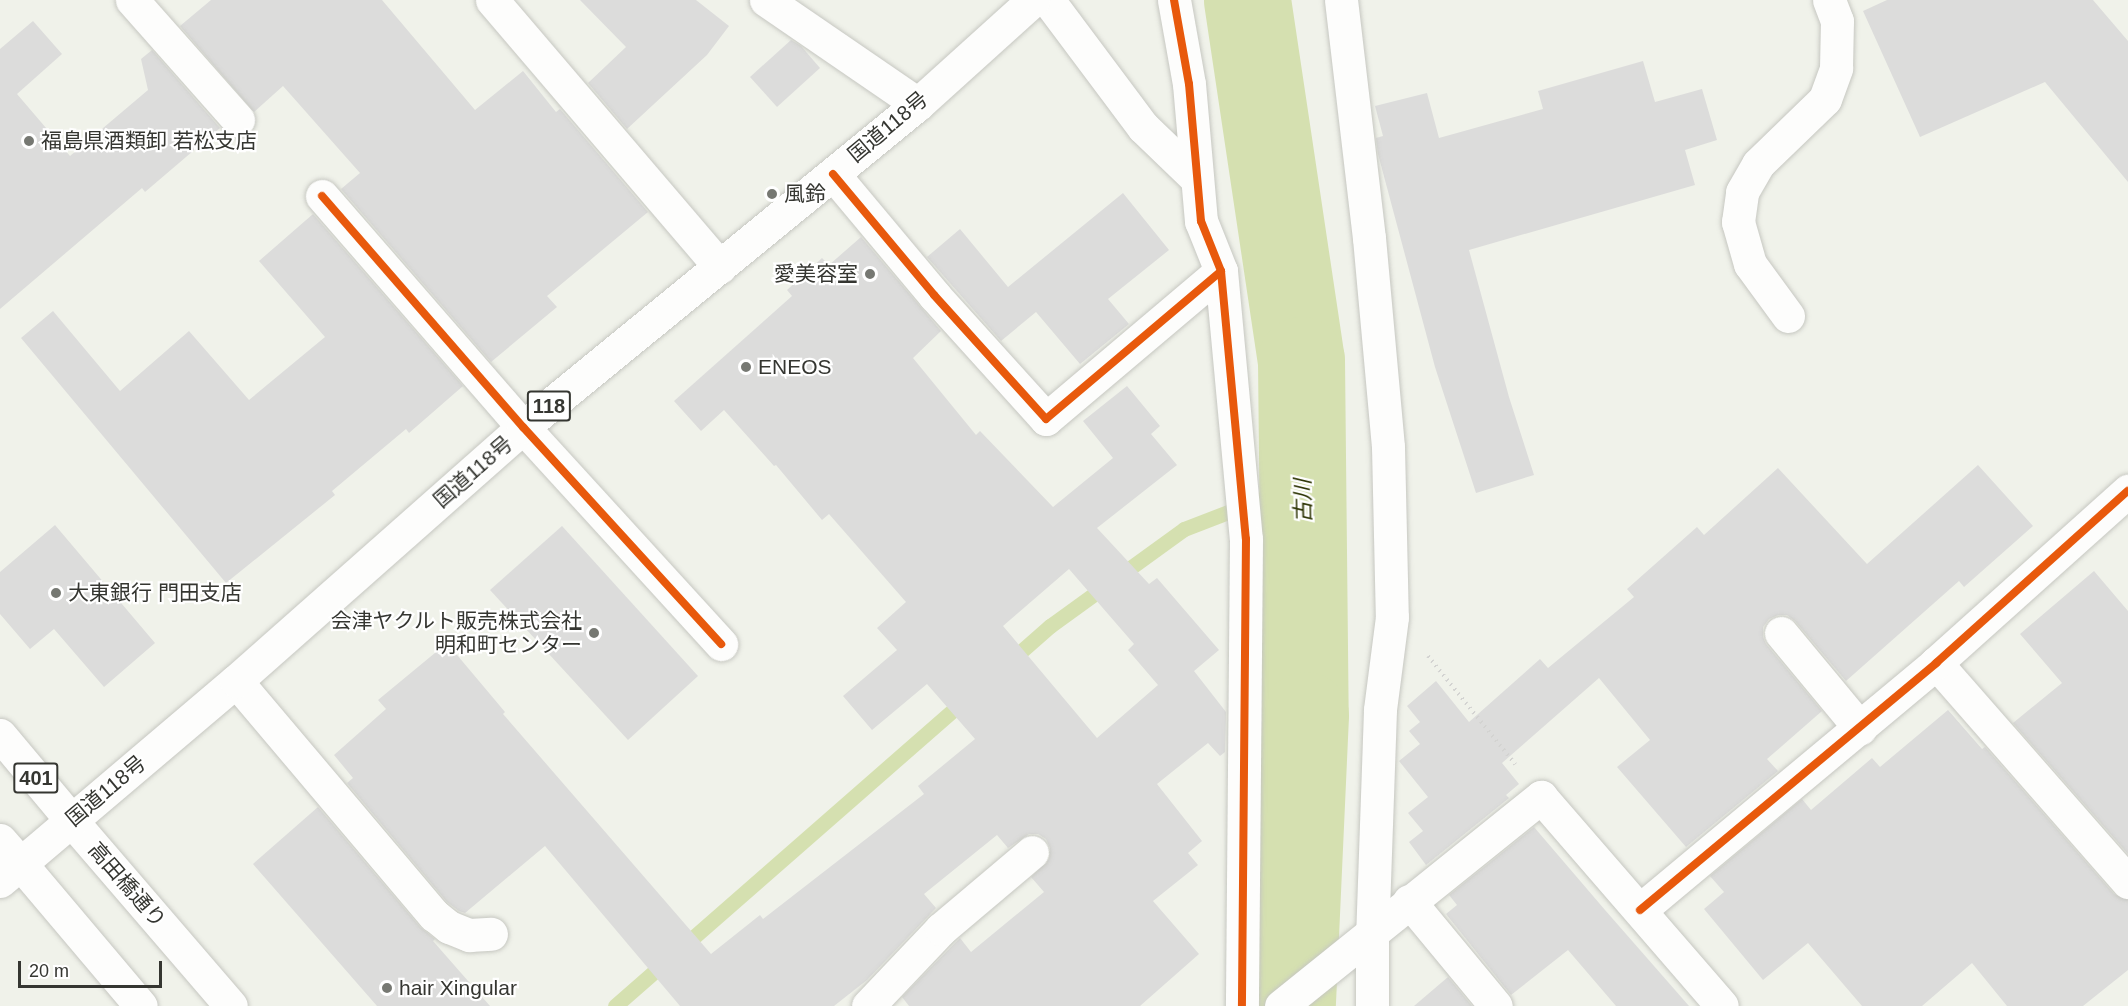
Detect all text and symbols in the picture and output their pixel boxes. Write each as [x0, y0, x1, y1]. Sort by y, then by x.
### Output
street label: 国道118号 [843, 86, 933, 168]
place label: 福島県酒類卸 若松支店 [41, 128, 257, 154]
marker: 福島県酒類卸 若松支店 [22, 134, 36, 148]
place label: 風鈴 [784, 181, 826, 207]
marker: 風鈴 [765, 187, 779, 201]
place label: 愛美容室 [774, 261, 858, 287]
marker: 愛美容室 [863, 267, 877, 281]
place label: ENEOS [758, 354, 832, 380]
marker: ENEOS [739, 360, 753, 374]
road number: 118 [526, 389, 572, 423]
street label: 国道118号 [428, 431, 518, 513]
water label: 古川 [1289, 479, 1317, 523]
place label: 大東銀行 門田支店 [68, 580, 242, 606]
marker: 大東銀行 門田支店 [49, 586, 63, 600]
place label: 会津ヤクルト販売株式会社 明和町センター [330, 608, 582, 658]
marker: 会津ヤクルト販売株式会社 明和町センター [587, 626, 601, 640]
street label: 国道118号 [61, 750, 151, 832]
road number: 401 [12, 761, 60, 795]
street label: 高田橋通り [83, 837, 171, 933]
scale bar [21, 949, 165, 987]
text: 20 m [29, 961, 69, 981]
place label: hair Xingular [399, 975, 517, 1001]
marker: hair Xingular [380, 981, 394, 995]

